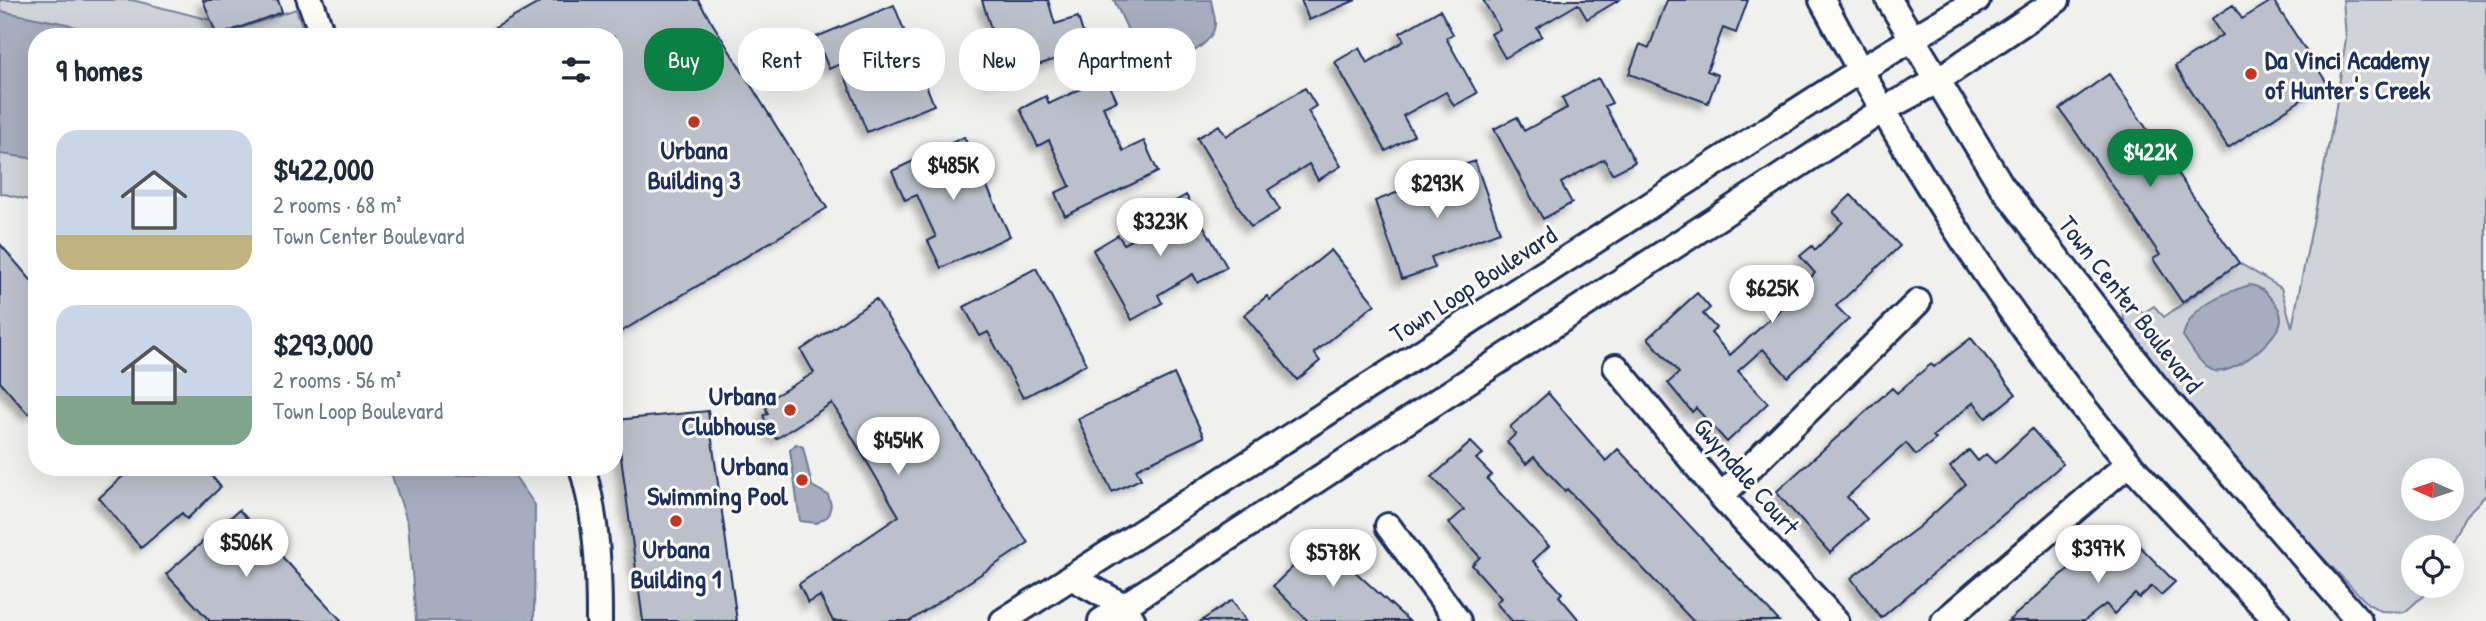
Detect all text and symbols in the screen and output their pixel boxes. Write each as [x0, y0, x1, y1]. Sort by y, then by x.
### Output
chip: Buy [644, 28, 724, 91]
chip: Rent [738, 28, 825, 91]
chip: Filters [839, 28, 945, 91]
chip: New [959, 28, 1040, 91]
chip: Apartment [1054, 28, 1196, 91]
place label: Da Vinci Academy of Hunter's Creek [2265, 42, 2431, 107]
text: 9 homes [56, 50, 143, 90]
icon: filters [557, 51, 595, 89]
marker: Da Vinci Academy of Hunter's Creek [2243, 66, 2259, 82]
marker: Urbana Building 3 [686, 114, 702, 130]
pin: $422K [2101, 130, 2199, 189]
place label: Urbana Building 3 [647, 132, 741, 198]
text: $422K [2123, 136, 2177, 167]
pin: $485K [904, 142, 1002, 202]
text: $422,000 [273, 149, 374, 189]
text: $485K [927, 149, 979, 180]
icon: home [112, 158, 196, 242]
pin: $293K [1388, 160, 1486, 220]
text: $293K [1410, 167, 1464, 198]
text: 2 rooms · 68 m² [273, 189, 401, 220]
pin: $323K [1111, 198, 1209, 258]
text: $323K [1132, 205, 1188, 236]
street label: Town Center Boulevard [2051, 208, 2211, 400]
street label: Town Loop Boulevard [1383, 217, 1563, 351]
text: Town Center Boulevard [273, 220, 464, 251]
pin: $625K [1723, 266, 1821, 325]
text: $625K [1745, 272, 1799, 303]
text: $293,000 [273, 324, 373, 364]
icon: home [112, 333, 196, 417]
text: 2 rooms · 56 m² [273, 364, 401, 395]
place label: Urbana Clubhouse [682, 378, 777, 443]
text: Town Loop Boulevard [273, 395, 443, 426]
marker: Urbana Clubhouse [782, 402, 798, 418]
street label: Gwyndale Court [1686, 410, 1808, 543]
pin: $454K [849, 418, 947, 477]
text: $454K [873, 424, 923, 455]
place label: Urbana Swimming Pool [647, 448, 789, 514]
north arrow [2401, 458, 2464, 522]
map controls [2401, 458, 2464, 598]
marker: Urbana Swimming Pool [794, 472, 810, 488]
marker: Urbana Building 1 [668, 513, 684, 529]
pin: $506K [197, 520, 295, 579]
text: $506K [220, 526, 272, 557]
pin: $397K [2049, 526, 2147, 585]
pin: $578K [1284, 530, 1382, 589]
place label: Urbana Building 1 [630, 531, 722, 597]
text: $397K [2071, 532, 2125, 563]
button: locate [2401, 535, 2464, 598]
text: $578K [1306, 536, 1360, 567]

